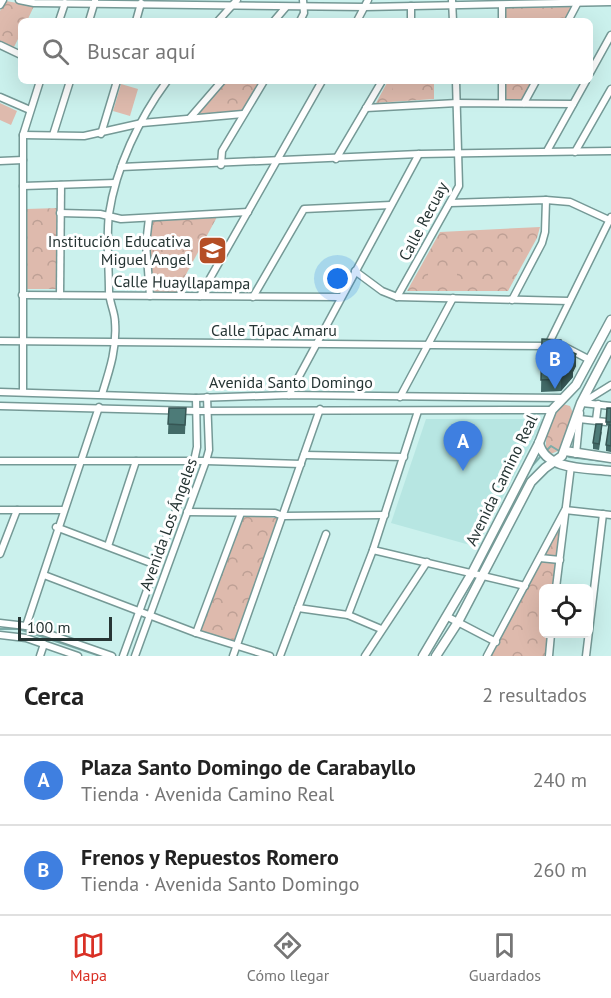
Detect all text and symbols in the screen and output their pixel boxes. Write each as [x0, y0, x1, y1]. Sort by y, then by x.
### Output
search box [18, 18, 593, 84]
icon: search [39, 35, 72, 68]
text: Buscar aquí [87, 37, 196, 65]
street label: Calle Recuay [394, 178, 452, 264]
place label: Institución Educativa Miguel Angel [48, 231, 191, 269]
school or university icon: Institución Educativa Miguel Angel [196, 234, 228, 266]
your location [323, 264, 352, 293]
street label: Calle Huayllapampa [113, 271, 251, 293]
street label: Calle Túpac Amaru [211, 320, 337, 340]
pin: B [536, 340, 574, 389]
street label: Avenida Santo Domingo [209, 372, 373, 392]
street label: Avenida Camino Real [461, 411, 541, 549]
pin: A [444, 422, 482, 471]
street label: Avenida Los Ángeles [135, 455, 201, 593]
map controls [539, 584, 593, 638]
button: locate [539, 584, 593, 638]
scale bar [18, 614, 112, 642]
text: 100 m [27, 617, 70, 637]
text: Cerca [24, 679, 84, 712]
text: 2 resultados [482, 682, 587, 708]
text: Plaza Santo Domingo de Carabayllo [81, 753, 416, 781]
text: A [37, 767, 50, 793]
text: 240 m [533, 767, 587, 793]
text: Tienda · Avenida Camino Real [81, 781, 334, 807]
text: Frenos y Repuestos Romero [81, 843, 339, 871]
text: B [38, 857, 49, 883]
text: 260 m [533, 857, 587, 883]
text: Tienda · Avenida Santo Domingo [81, 871, 359, 897]
tab: Mapa [70, 929, 107, 985]
tab: Cómo llegar [247, 929, 329, 985]
tab: Guardados [469, 929, 541, 985]

